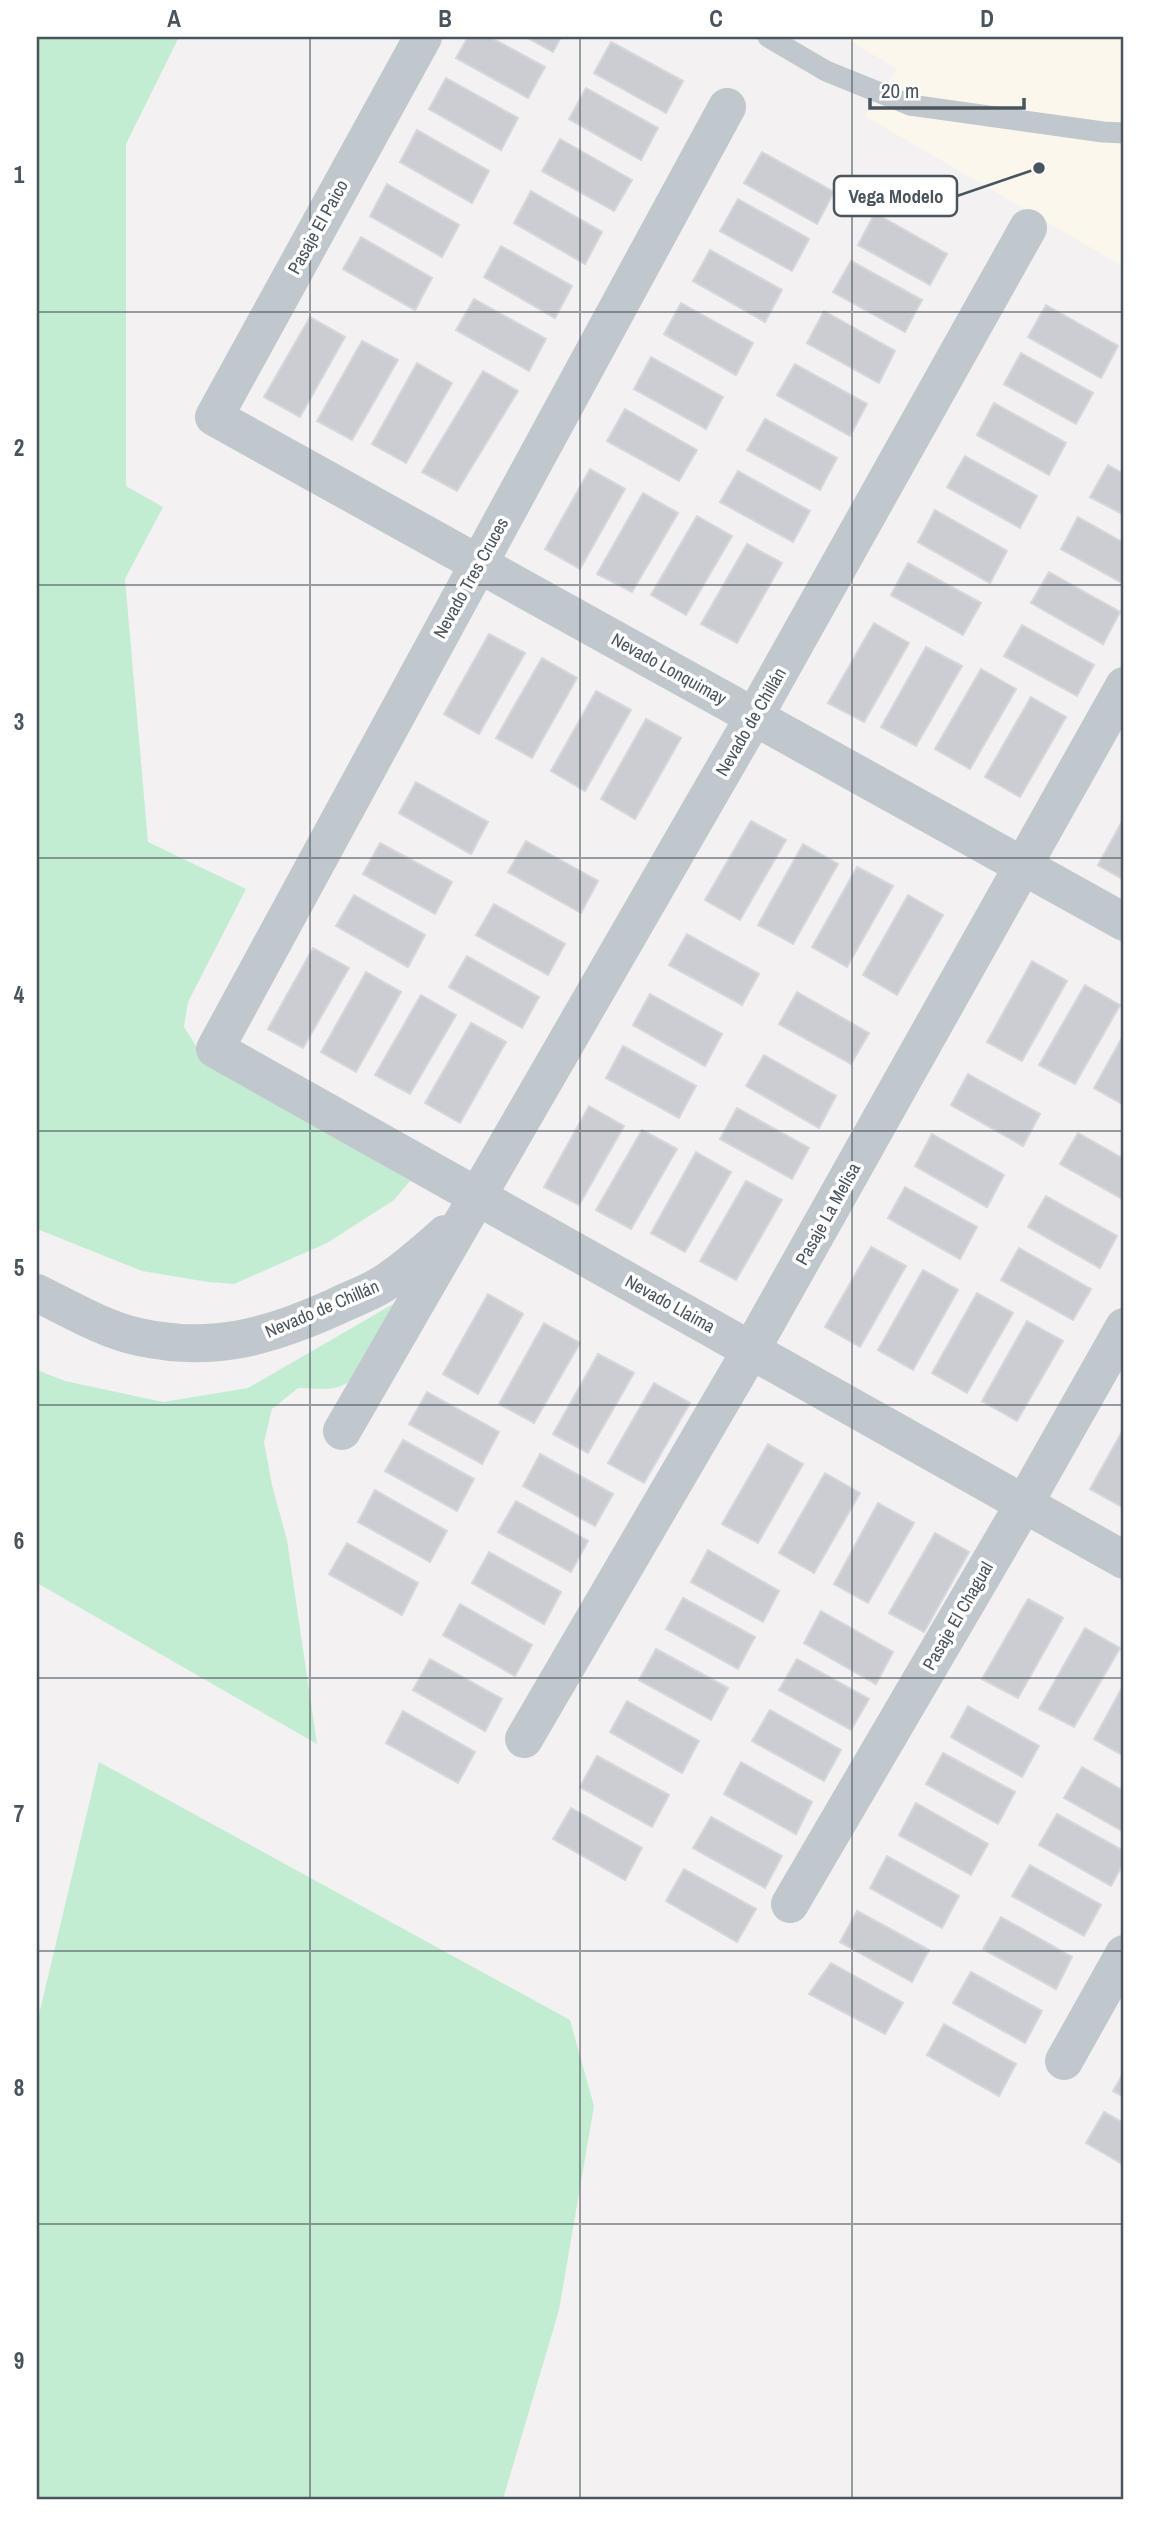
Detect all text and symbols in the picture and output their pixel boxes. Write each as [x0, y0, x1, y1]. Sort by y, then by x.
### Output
text: A [167, 3, 181, 34]
text: B [438, 3, 452, 34]
text: C [709, 3, 723, 34]
text: D [980, 3, 994, 34]
scale bar [870, 66, 1024, 110]
text: 20 m [881, 76, 919, 105]
text: 1 [14, 159, 25, 190]
street label: Pasaje El Paico [281, 175, 354, 278]
callout: Vega Modelo [834, 176, 957, 216]
text: Vega Modelo [849, 183, 943, 209]
text: 2 [14, 432, 24, 463]
street label: Nevado Tres Cruces [427, 513, 514, 643]
street label: Nevado Lonquimay [607, 627, 732, 711]
street label: Nevado de Chillán [709, 663, 792, 781]
text: 3 [14, 706, 24, 737]
text: 4 [14, 979, 25, 1010]
street label: Pasaje La Melisa [789, 1158, 866, 1269]
text: 5 [14, 1252, 24, 1283]
street label: Nevado Llaima [621, 1269, 720, 1339]
street label: Nevado de Chillán [261, 1273, 383, 1344]
text: 6 [14, 1525, 24, 1556]
street label: Pasaje El Chagual [916, 1557, 999, 1675]
text: 7 [14, 1798, 24, 1829]
text: 8 [14, 2072, 24, 2103]
text: 9 [14, 2345, 24, 2376]

